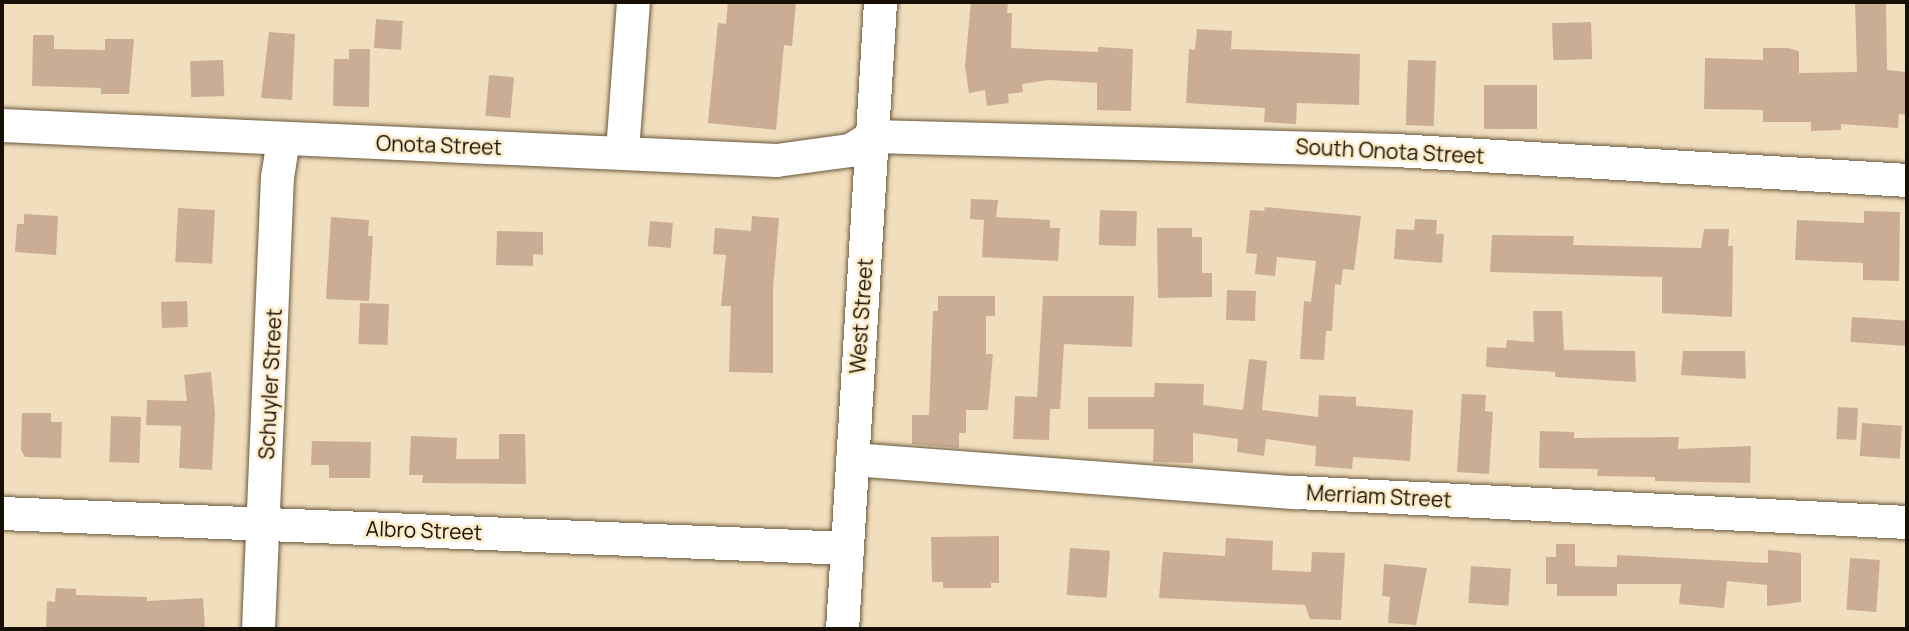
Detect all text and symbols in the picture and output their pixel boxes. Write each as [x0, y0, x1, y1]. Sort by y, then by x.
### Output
street label: Onota Street [376, 130, 502, 160]
street label: South Onota Street [1295, 133, 1485, 169]
street label: West Street [844, 257, 878, 375]
street label: Schuyler Street [253, 308, 287, 460]
street label: Merriam Street [1306, 480, 1452, 512]
street label: Albro Street [365, 515, 483, 545]

